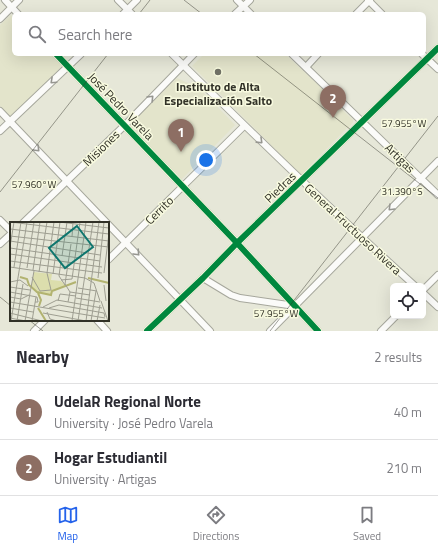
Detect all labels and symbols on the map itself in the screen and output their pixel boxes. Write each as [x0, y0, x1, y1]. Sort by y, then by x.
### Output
marker: Instituto de Alta Especialización Salto [213, 67, 223, 77]
street label: José Pedro Varela [84, 68, 158, 144]
one-way arrow [50, 76, 58, 84]
place label: Instituto de Alta Especialización Salto [164, 77, 272, 110]
pin: 2 [320, 85, 346, 118]
one-way arrow [146, 95, 154, 103]
text: 57.955°W [382, 116, 426, 131]
pin: 1 [168, 119, 194, 152]
street label: Misiones [78, 125, 124, 171]
one-way arrow [255, 136, 262, 143]
street label: Artigas [380, 139, 420, 178]
one-way arrow [32, 144, 40, 152]
your location [196, 150, 216, 170]
street label: Piedras [260, 167, 301, 207]
text: 57.960°W [12, 177, 56, 192]
street label: General Fructuoso Rivera [300, 179, 406, 279]
text: 31.390°S [381, 184, 423, 199]
street label: Cerrito [140, 191, 178, 229]
one-way arrow [388, 203, 396, 211]
inset map [10, 222, 109, 321]
one-way arrow [132, 248, 140, 256]
text: 57.955°W [254, 306, 298, 321]

